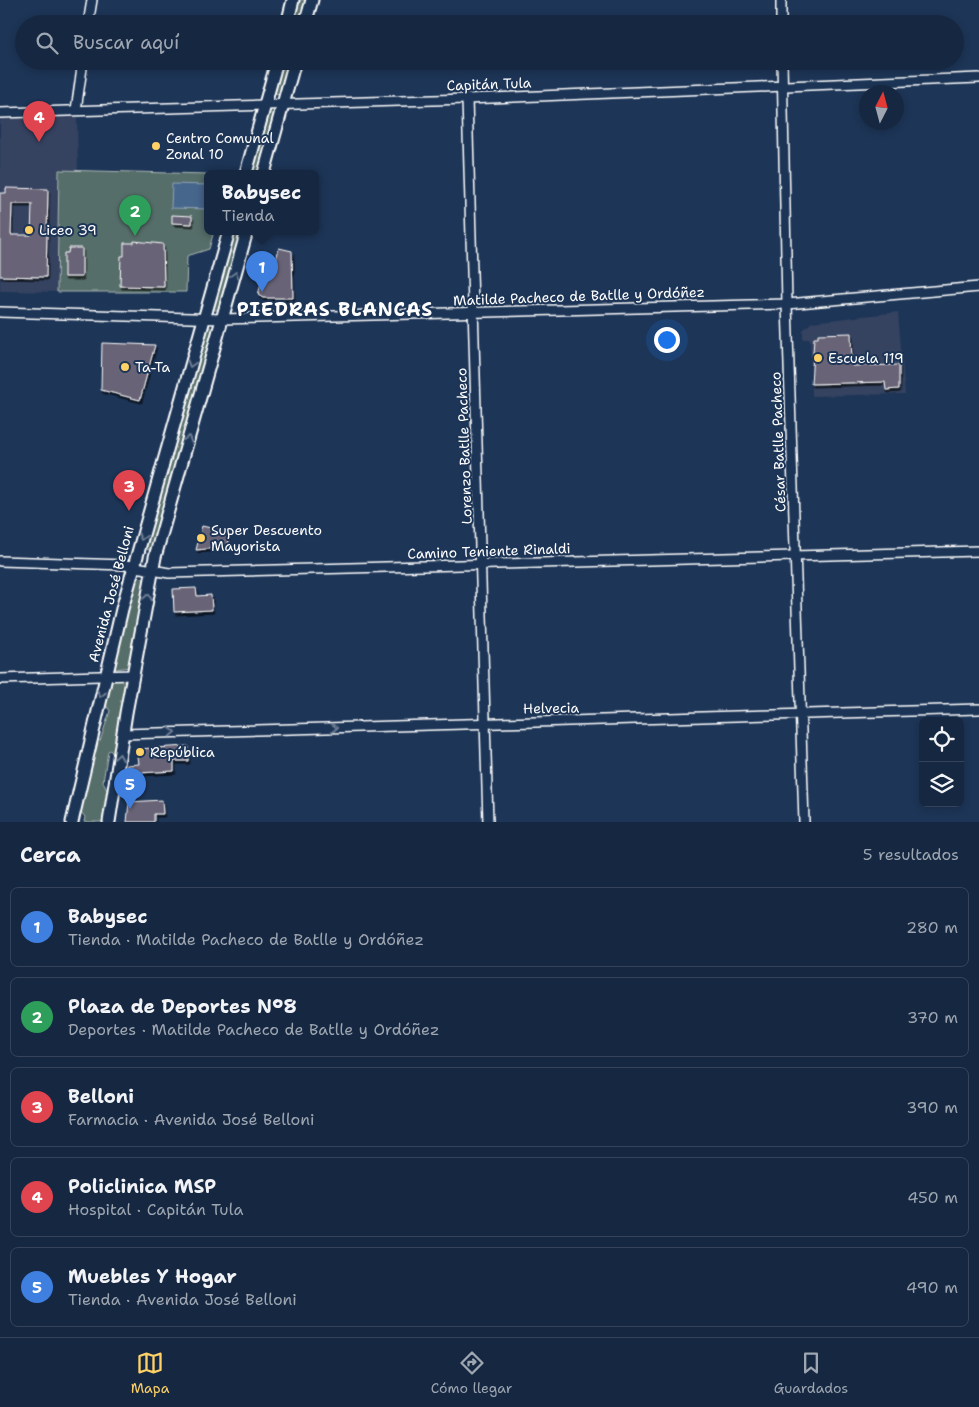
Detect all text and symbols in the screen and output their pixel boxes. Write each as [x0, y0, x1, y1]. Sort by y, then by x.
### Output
search box [15, 15, 964, 70]
icon: search [33, 29, 61, 57]
text: Buscar aquí [73, 30, 179, 55]
street label: Capitán Tula [446, 74, 532, 94]
north arrow [859, 85, 904, 130]
pin: 4 [23, 101, 55, 142]
place label: Centro Comunal Zonal 10 [166, 129, 275, 163]
marker: Centro Comunal Zonal 10 [150, 140, 162, 152]
popup [204, 170, 319, 235]
text: Babysec [222, 180, 301, 205]
pin: 2 [119, 195, 151, 236]
text: Tienda [222, 205, 274, 226]
place label: Liceo 39 [39, 221, 97, 239]
marker: Liceo 39 [23, 224, 35, 236]
pin: 1 [246, 251, 278, 292]
one-way arrow [229, 271, 239, 279]
street label: Matilde Pacheco de Batlle y Ordóñez [453, 283, 705, 309]
district label: PIEDRAS BLANCAS [237, 297, 433, 322]
your location [654, 327, 680, 353]
place label: Escuela 119 [828, 349, 904, 367]
marker: Escuela 119 [812, 352, 824, 364]
place label: Ta-Ta [135, 358, 170, 376]
one-way arrow [187, 360, 197, 368]
marker: Ta-Ta [119, 361, 131, 373]
street label: Lorenzo Batlle Pacheco [452, 367, 476, 525]
street label: César Batlle Pacheco [767, 371, 789, 513]
one-way arrow [183, 436, 193, 444]
pin: 3 [113, 470, 145, 511]
place label: Super Descuento Mayorista [211, 521, 322, 555]
street label: Avenida José Belloni [84, 524, 138, 664]
marker: Super Descuento Mayorista [195, 532, 207, 544]
one-way arrow [137, 533, 147, 541]
street label: Camino Teniente Rinaldi [407, 539, 571, 563]
one-way arrow [142, 592, 152, 601]
one-way arrow [96, 690, 107, 699]
street label: Helvecia [523, 699, 579, 717]
map controls [919, 717, 964, 807]
button: locate [919, 717, 964, 762]
one-way arrow [330, 723, 338, 733]
one-way arrow [168, 727, 176, 738]
place label: República [150, 743, 215, 761]
marker: República [134, 746, 146, 758]
one-way arrow [114, 752, 124, 761]
button: layers [919, 762, 964, 807]
pin: 5 [114, 768, 146, 809]
text: Cerca [20, 841, 81, 869]
text: 5 resultados [863, 844, 959, 865]
text: Babysec [68, 904, 147, 929]
text: 1 [33, 917, 41, 938]
text: 280 m [906, 917, 958, 938]
text: Tienda · Matilde Pacheco de Batlle y Ordóñez [68, 929, 424, 950]
text: Plaza de Deportes N°8 [68, 994, 297, 1019]
text: 2 [31, 1007, 43, 1028]
text: 370 m [907, 1007, 958, 1028]
text: Deportes · Matilde Pacheco de Batlle y Ordóñez [68, 1019, 440, 1040]
text: Belloni [68, 1084, 134, 1109]
text: 3 [31, 1097, 43, 1118]
text: 390 m [906, 1097, 958, 1118]
text: Farmacia · Avenida José Belloni [68, 1109, 314, 1130]
text: Policlinica MSP [68, 1174, 216, 1199]
text: 4 [31, 1187, 43, 1208]
text: 450 m [907, 1187, 958, 1208]
text: Hospital · Capitán Tula [68, 1199, 243, 1220]
text: Muebles Y Hogar [68, 1264, 237, 1289]
text: 5 [32, 1277, 42, 1298]
text: 490 m [906, 1277, 958, 1298]
text: Tienda · Avenida José Belloni [68, 1289, 297, 1310]
tab: Mapa [131, 1349, 169, 1397]
tab: Cómo llegar [431, 1349, 512, 1397]
tab: Guardados [774, 1349, 848, 1397]

